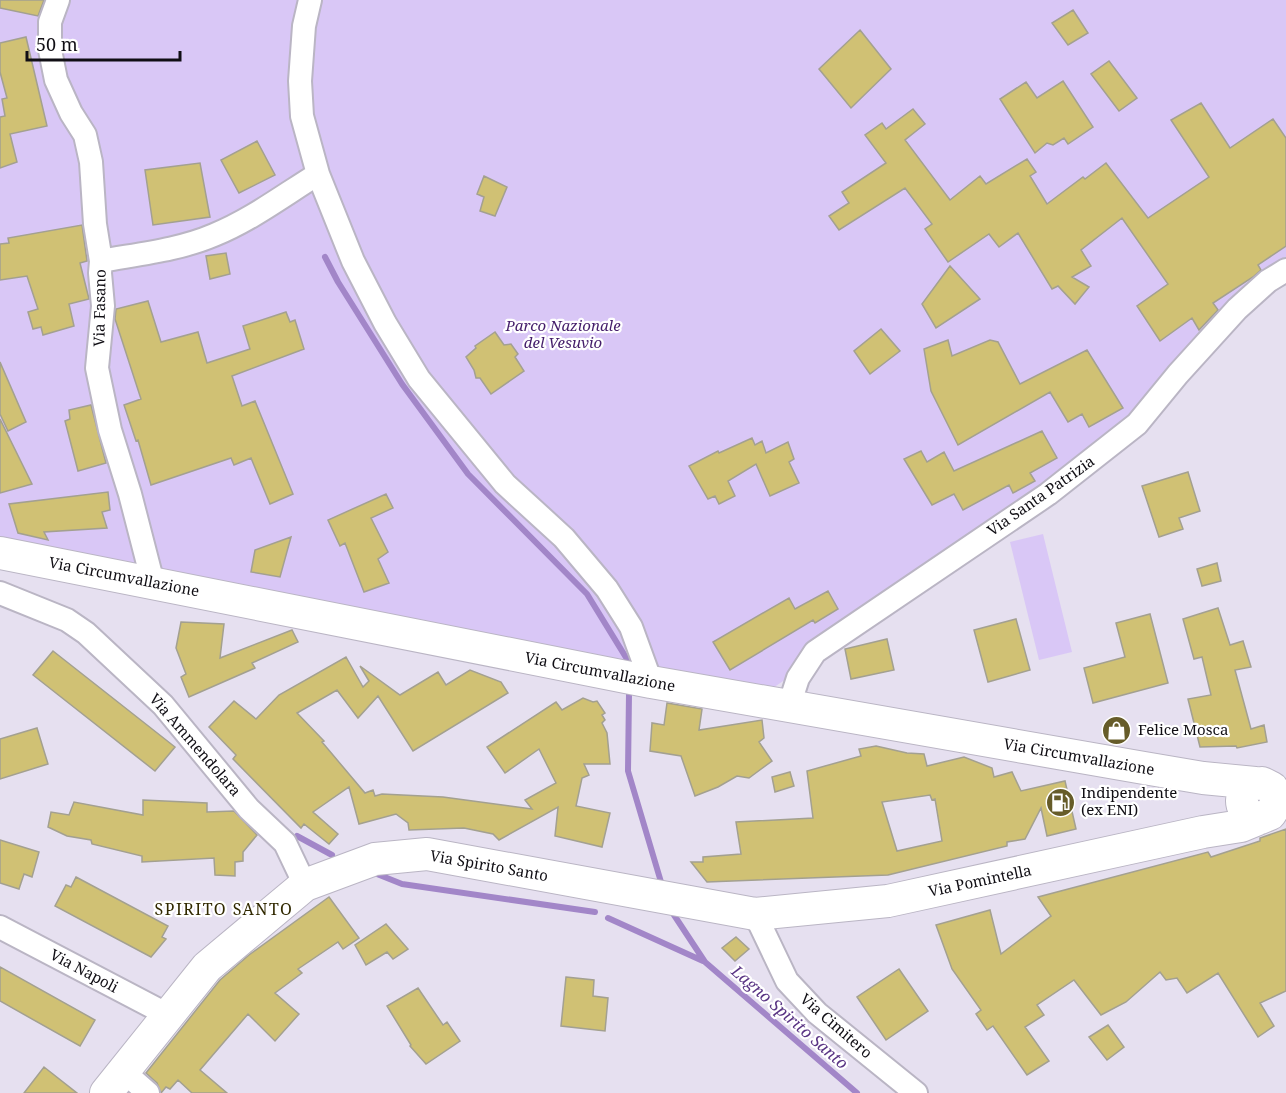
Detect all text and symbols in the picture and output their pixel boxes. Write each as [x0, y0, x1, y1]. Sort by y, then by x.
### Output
scale bar [27, 24, 180, 62]
text: 50 m [36, 32, 78, 56]
street label: Via Fasano [88, 269, 110, 347]
park label: Parco Nazionale del Vesuvio [504, 315, 621, 352]
street label: Via Santa Patrizia [983, 451, 1098, 540]
street label: Via Circumvallazione [47, 552, 201, 600]
street label: Via Circumvallazione [523, 647, 677, 695]
street label: Via Ammendolara [146, 689, 246, 800]
shop icon: Felice Mosca [1101, 714, 1133, 746]
place label: Felice Mosca [1138, 719, 1228, 739]
street label: Via Circumvallazione [1002, 733, 1156, 779]
place label: Indipendente (ex ENI) [1081, 782, 1177, 819]
fuel station icon: Indipendente (ex ENI) [1044, 786, 1076, 818]
street label: Via Spirito Santo [429, 845, 550, 885]
street label: Via Pomintella [927, 859, 1033, 901]
district label: SPIRITO SANTO [155, 898, 293, 920]
street label: Via Napoli [47, 944, 122, 997]
water label: Lagno Spirito Santo [726, 959, 853, 1074]
street label: Via Cimitero [796, 988, 877, 1062]

